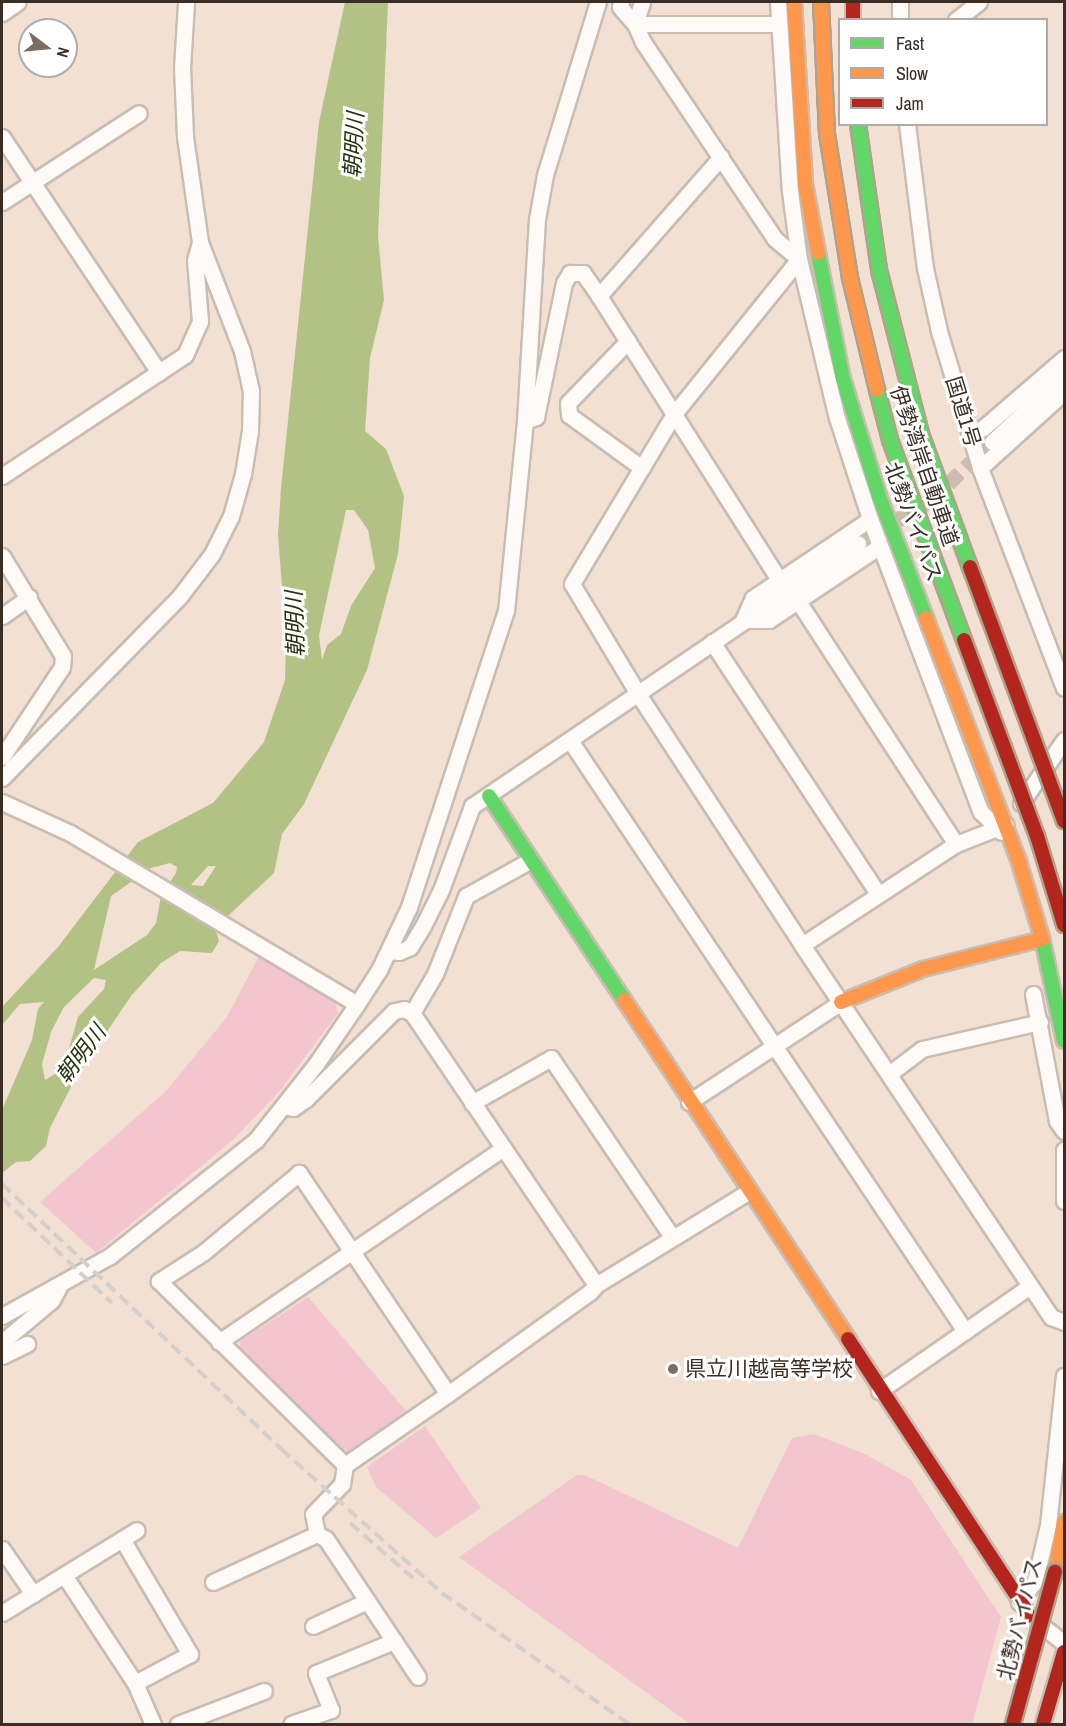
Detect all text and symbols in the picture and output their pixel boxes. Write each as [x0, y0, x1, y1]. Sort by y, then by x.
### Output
north arrow [18, 18, 78, 78]
legend [838, 18, 1048, 126]
text: Fast [896, 31, 924, 56]
text: N [52, 45, 75, 60]
text: Slow [896, 61, 928, 86]
text: Jam [896, 91, 924, 116]
water label: 朝明川 [339, 111, 369, 179]
street label: 国道1号 [940, 374, 986, 450]
street label: 伊勢湾岸自動車道 [885, 382, 963, 550]
street label: 北勢バイパス [879, 459, 947, 585]
water label: 朝明川 [281, 591, 309, 657]
water label: 朝明川 [51, 1020, 111, 1088]
place label: 県立川越高等学校 [685, 1356, 853, 1382]
marker: 県立川越高等学校 [666, 1362, 680, 1376]
street label: 北勢バイパス [993, 1555, 1047, 1683]

